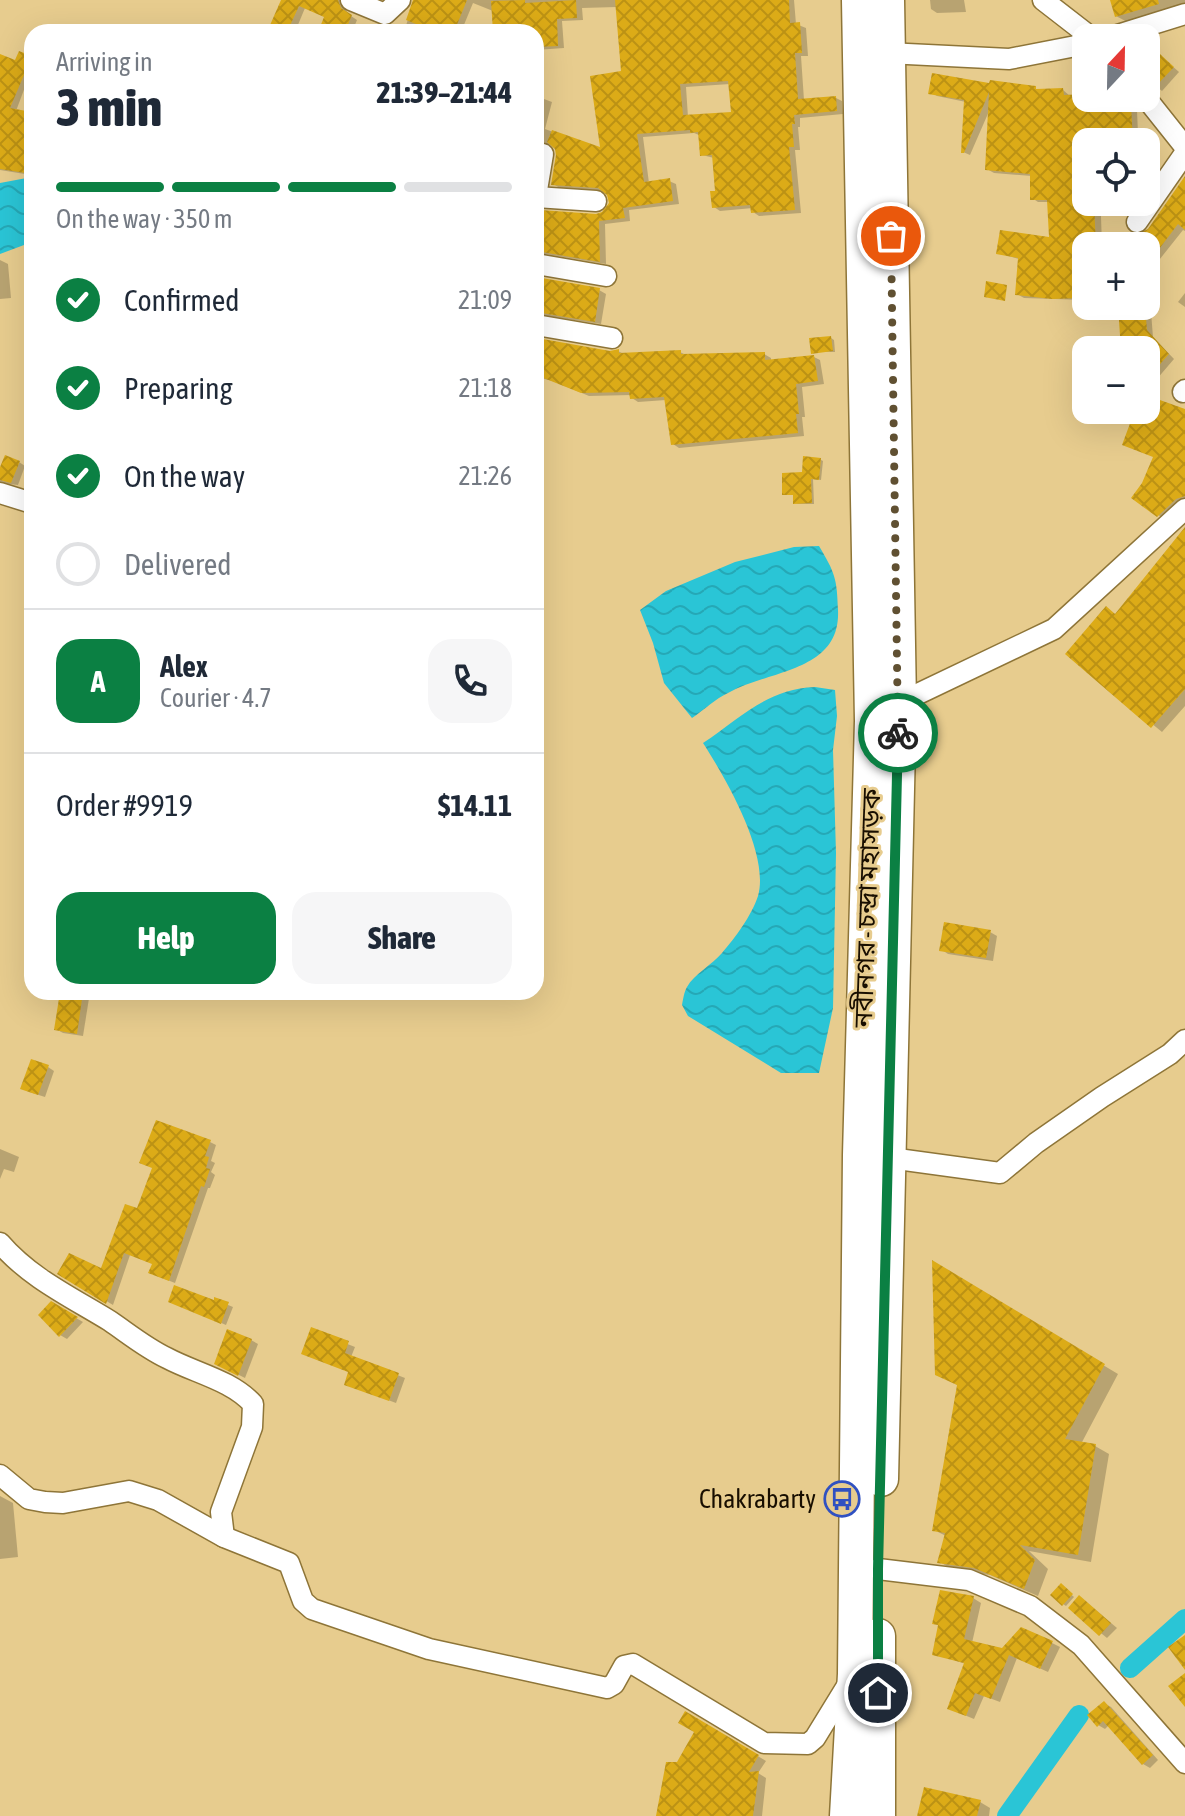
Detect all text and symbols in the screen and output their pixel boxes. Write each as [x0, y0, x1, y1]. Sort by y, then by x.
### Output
north arrow [1072, 24, 1160, 112]
map controls [1072, 24, 1160, 424]
text: Arriving in [56, 47, 153, 77]
text: 21:39–21:44 [377, 75, 512, 109]
text: 3 min [56, 77, 162, 137]
button: locate [1072, 128, 1160, 216]
pin [857, 202, 925, 270]
text: On the way · 350 m [56, 204, 233, 234]
icon: bag [869, 214, 913, 258]
button: + [1072, 232, 1160, 320]
icon: check [56, 278, 100, 322]
text: Confirmed [124, 283, 239, 317]
text: 21:09 [458, 285, 512, 315]
button: − [1072, 336, 1160, 424]
icon: check [56, 366, 100, 410]
text: Preparing [124, 371, 233, 405]
text: 21:18 [458, 373, 512, 403]
icon: check [56, 454, 100, 498]
text: On the way [124, 459, 245, 493]
text: 21:26 [458, 461, 512, 491]
text: Delivered [124, 547, 232, 581]
button: phone [428, 639, 512, 723]
text: Alex [160, 649, 208, 683]
text: A [91, 664, 105, 698]
text: Courier · 4.7 [160, 683, 271, 713]
courier [858, 693, 938, 773]
icon: bike [876, 711, 920, 755]
street label: নবীনগর - চন্দ্রা মহাসড়ক [848, 787, 886, 1029]
text: Order #9919 [56, 788, 193, 822]
text: $14.11 [438, 788, 512, 822]
button: Help [56, 892, 276, 984]
button: Share [292, 892, 512, 984]
bus stop icon: Chakrabarty [823, 1480, 861, 1518]
place label: Chakrabarty [699, 1484, 816, 1514]
pin [844, 1659, 912, 1727]
icon: home [856, 1671, 900, 1715]

